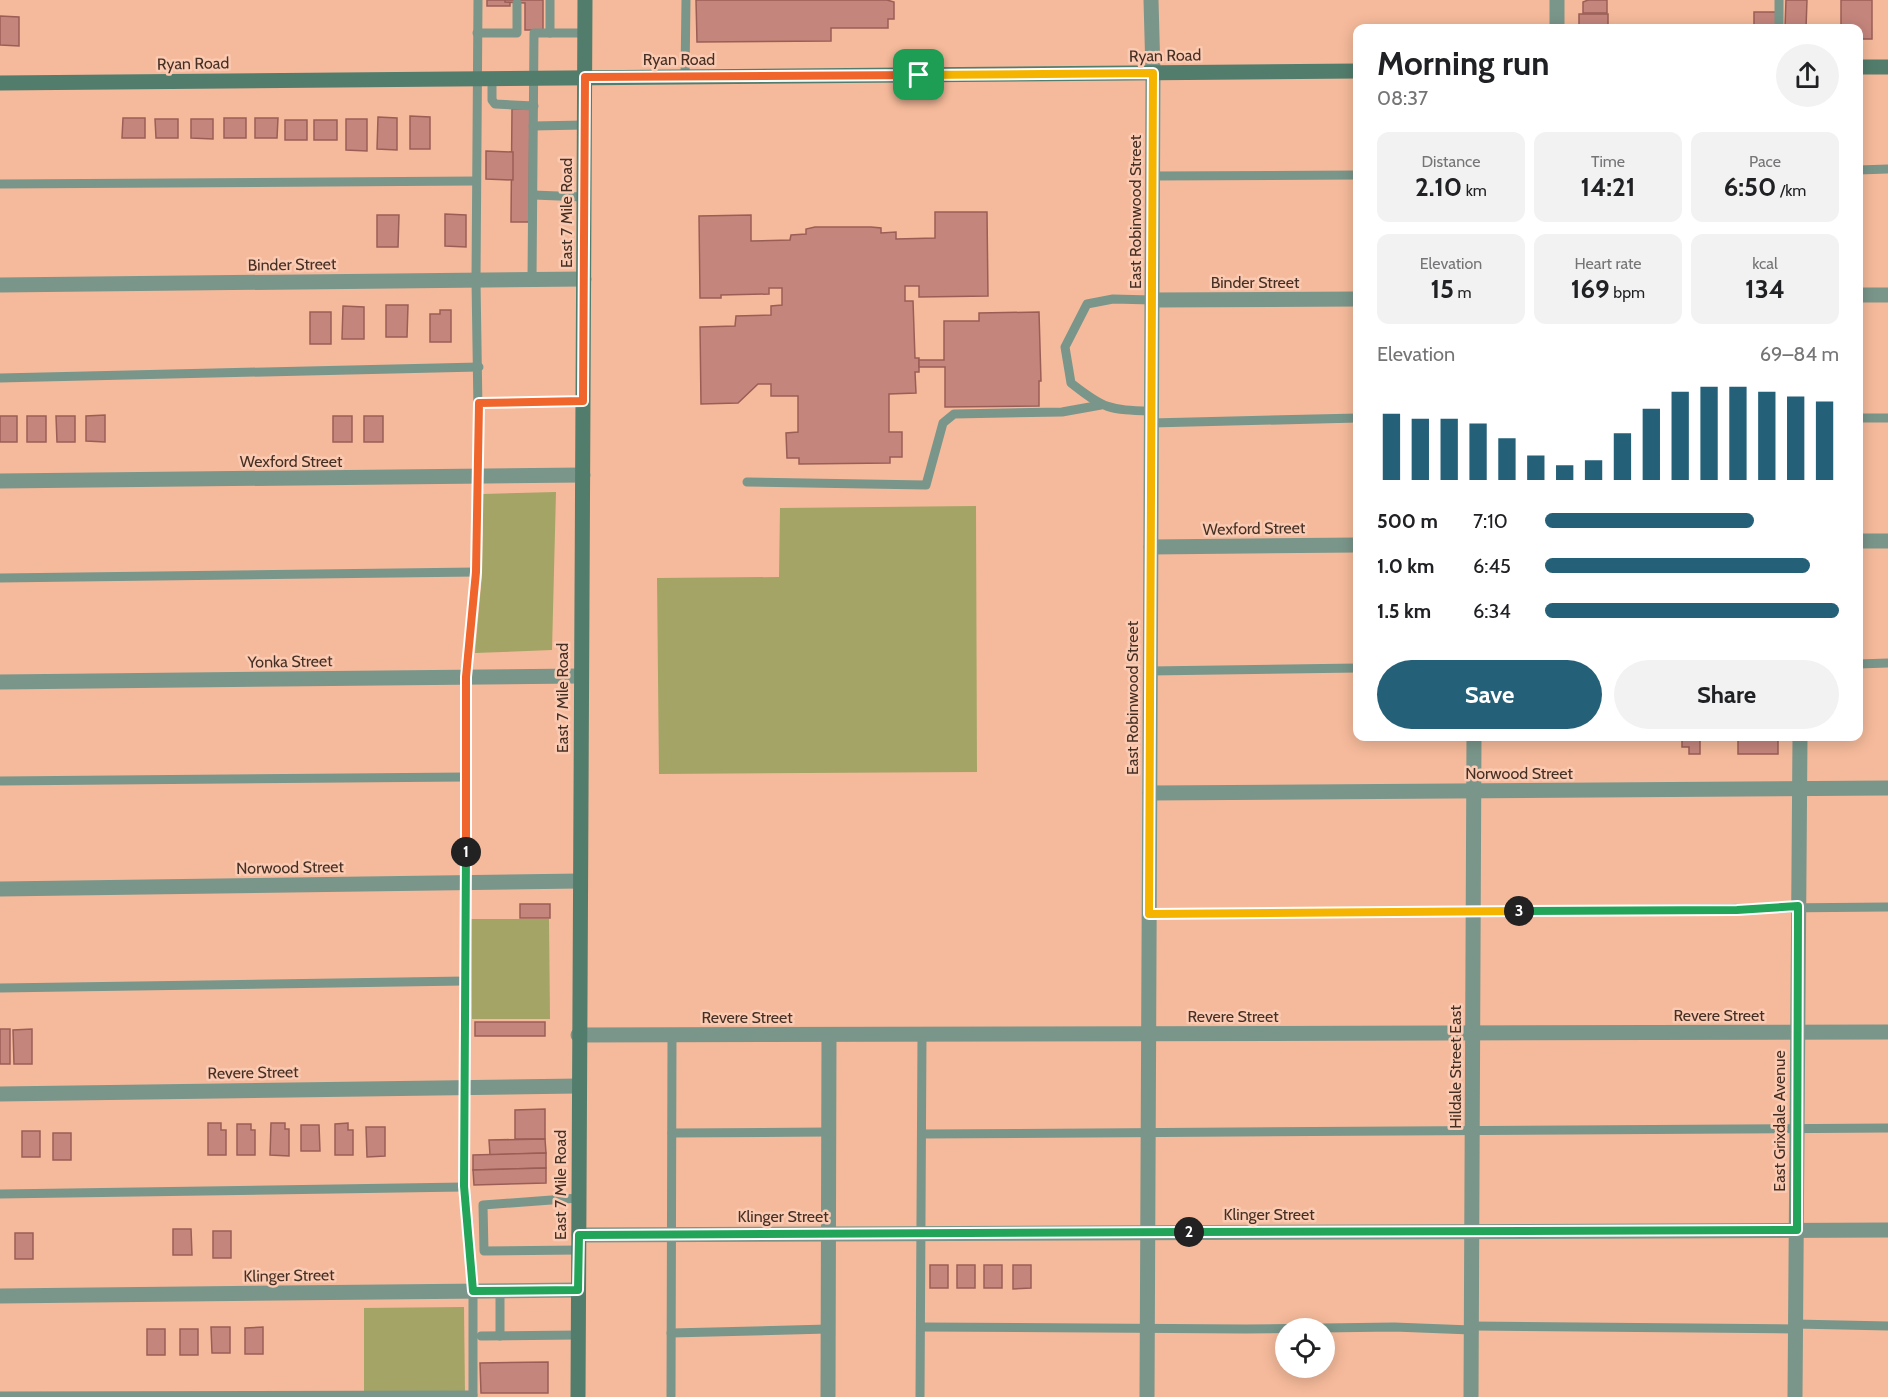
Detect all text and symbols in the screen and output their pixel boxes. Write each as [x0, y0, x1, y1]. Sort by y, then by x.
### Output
text: Morning run [1377, 43, 1549, 83]
button: share [1776, 44, 1839, 107]
street label: Ryan Road [1129, 45, 1201, 66]
pin [893, 49, 944, 100]
street label: Ryan Road [643, 50, 715, 69]
street label: Ryan Road [157, 53, 229, 74]
icon: arrive [902, 58, 935, 91]
text: 08:37 [1377, 86, 1428, 110]
street label: East Robinwood Street [1126, 134, 1145, 289]
text: Distance [1422, 152, 1480, 171]
text: Time [1591, 152, 1625, 171]
text: Pace [1749, 152, 1781, 171]
street label: East 7 Mile Road [557, 158, 576, 268]
text: 2.10 [1415, 171, 1462, 203]
text: 14:21 [1581, 171, 1635, 203]
text: 6:50 [1724, 171, 1776, 203]
text: km [1462, 181, 1487, 200]
text: /km [1776, 181, 1806, 200]
street label: Binder Street [248, 254, 337, 275]
text: Elevation [1420, 254, 1482, 273]
text: Heart rate [1575, 254, 1641, 273]
text: kcal [1752, 254, 1778, 273]
street label: Binder Street [1211, 273, 1300, 292]
text: 15 [1430, 273, 1454, 305]
text: 169 [1571, 273, 1610, 305]
text: 134 [1745, 273, 1785, 305]
text: m [1454, 283, 1472, 302]
text: bpm [1610, 283, 1645, 302]
text: Elevation [1377, 342, 1455, 366]
text: 69–84 m [1760, 342, 1839, 366]
street label: Wexford Street [240, 452, 343, 471]
text: 500 m [1377, 509, 1438, 533]
text: 7:10 [1473, 509, 1508, 533]
street label: Wexford Street [1203, 518, 1306, 539]
text: 1.0 km [1377, 554, 1434, 578]
text: 6:45 [1473, 554, 1511, 578]
text: 1.5 km [1377, 599, 1431, 623]
text: 6:34 [1473, 599, 1511, 623]
street label: East Robinwood Street [1123, 620, 1142, 775]
street label: East 7 Mile Road [553, 643, 572, 753]
street label: Yonka Street [246, 651, 333, 672]
button: Save [1377, 660, 1602, 729]
button: Share [1614, 660, 1839, 729]
street label: Norwood Street [1465, 764, 1573, 783]
pin: 1 [451, 837, 481, 867]
text: 1 [463, 842, 469, 861]
street label: Norwood Street [236, 857, 345, 878]
pin: 3 [1504, 896, 1534, 926]
text: 3 [1515, 901, 1523, 920]
street label: Hildale Street East [1446, 1005, 1465, 1129]
street label: Revere Street [1673, 1006, 1765, 1025]
street label: Revere Street [1187, 1007, 1279, 1026]
street label: Revere Street [701, 1008, 793, 1027]
street label: East Grixdale Avenue [1770, 1050, 1789, 1192]
street label: Revere Street [207, 1062, 299, 1083]
street label: East 7 Mile Road [551, 1130, 570, 1240]
street label: Klinger Street [1223, 1205, 1315, 1224]
street label: Klinger Street [737, 1207, 829, 1226]
pin: 2 [1174, 1217, 1204, 1247]
text: 2 [1185, 1222, 1193, 1241]
street label: Klinger Street [243, 1265, 335, 1286]
map controls [1275, 1318, 1335, 1378]
button: locate [1275, 1318, 1335, 1378]

